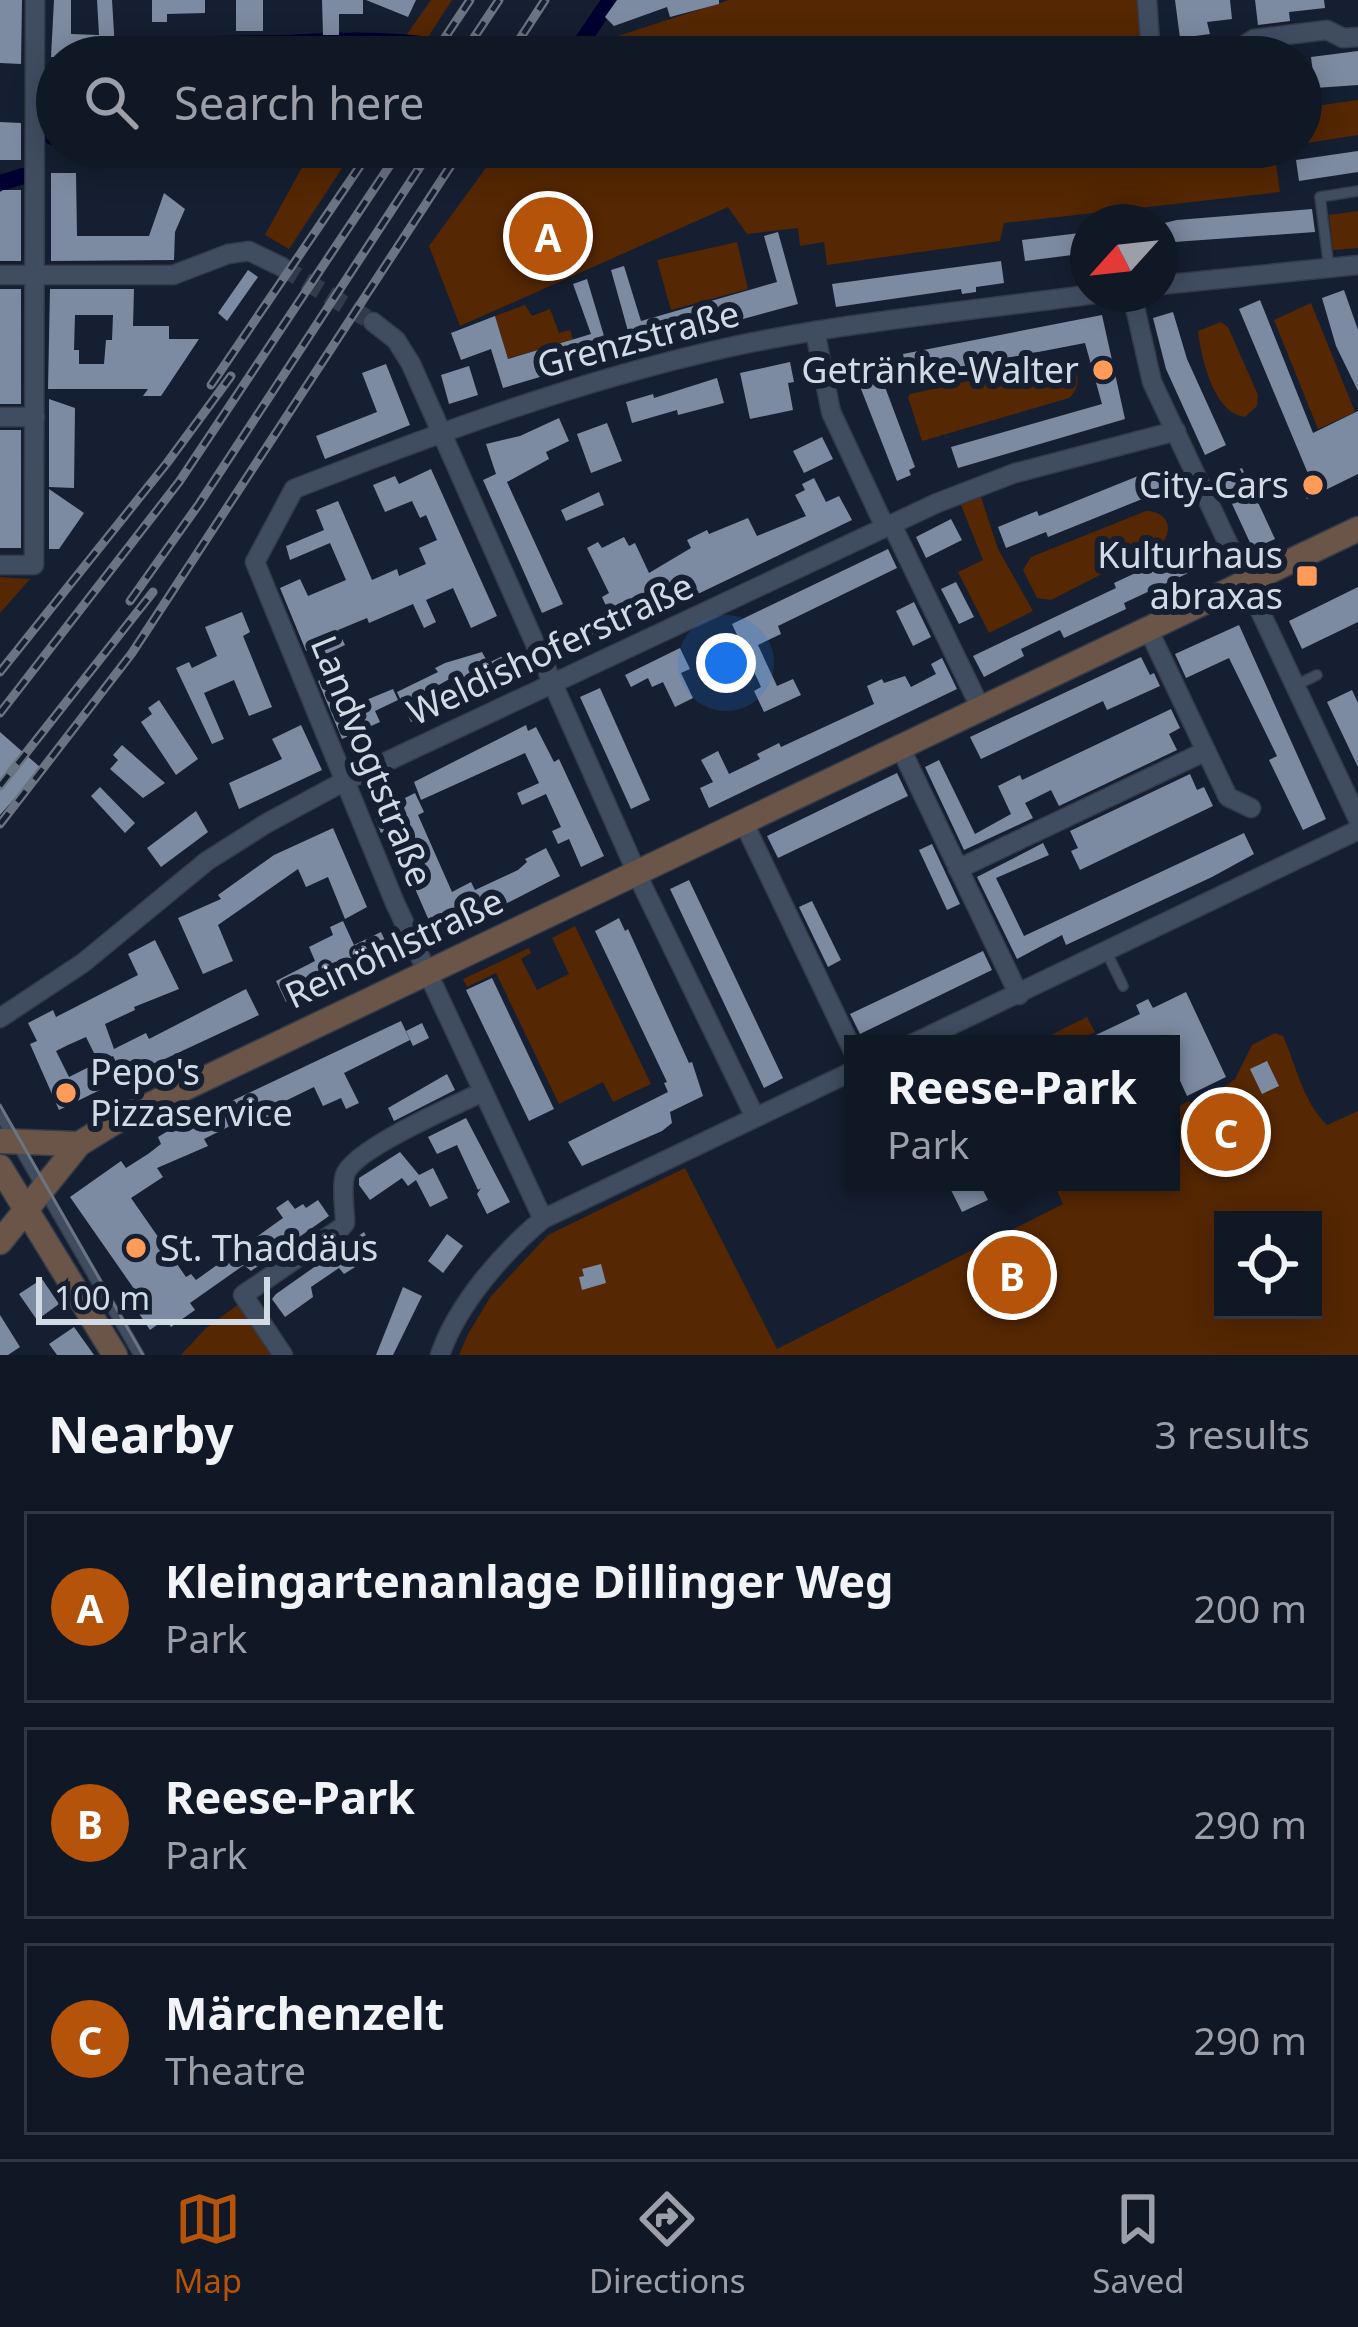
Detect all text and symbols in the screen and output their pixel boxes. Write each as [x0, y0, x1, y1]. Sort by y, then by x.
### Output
search box [36, 36, 1322, 168]
icon: search [78, 69, 144, 135]
text: Search here [174, 72, 424, 133]
pin: A [509, 191, 587, 281]
north arrow [1070, 204, 1178, 312]
street label: Grenzstraße [531, 288, 744, 389]
place label: Getränke-Walter [801, 345, 1079, 394]
marker: Getränke-Walter [1090, 357, 1116, 383]
place label: City-Cars [1139, 460, 1289, 509]
marker: City-Cars [1300, 472, 1326, 498]
place label: Kulturhaus abraxas [1097, 530, 1283, 620]
street label: Weldishoferstraße [399, 561, 701, 736]
marker: Kulturhaus abraxas [1294, 563, 1320, 589]
street label: Landvogtstraße [300, 628, 445, 893]
your location [696, 633, 756, 693]
street label: Reinöhlstraße [277, 876, 511, 1019]
popup [844, 1035, 1180, 1191]
place label: Pepo's Pizzaservice [90, 1047, 293, 1137]
text: Reese-Park [887, 1056, 1137, 1117]
marker: Pepo's Pizzaservice [53, 1080, 79, 1106]
pin: C [1187, 1087, 1265, 1177]
text: Park [887, 1117, 969, 1170]
map controls [1214, 1211, 1322, 1319]
button: locate [1214, 1211, 1322, 1319]
place label: St. Thaddäus [160, 1223, 378, 1272]
pin: B [973, 1230, 1051, 1320]
marker: St. Thaddäus [123, 1235, 149, 1261]
scale bar [36, 1271, 270, 1324]
text: 100 m [54, 1275, 150, 1320]
text: Nearby [48, 1398, 234, 1468]
text: 3 results [1155, 1407, 1310, 1460]
text: Kleingartenanlage Dillinger Weg [165, 1550, 894, 1611]
text: A [77, 1581, 104, 1634]
text: 200 m [1193, 1581, 1307, 1634]
text: Park [165, 1611, 247, 1664]
text: Reese-Park [165, 1766, 415, 1827]
text: B [77, 1797, 103, 1850]
text: 290 m [1193, 1797, 1307, 1850]
text: Park [165, 1827, 247, 1880]
text: Märchenzelt [165, 1982, 444, 2043]
text: C [77, 2013, 103, 2066]
text: 290 m [1193, 2013, 1307, 2066]
text: Theatre [165, 2043, 306, 2096]
tab: Map [173, 2186, 242, 2303]
tab: Directions [589, 2186, 746, 2303]
tab: Saved [1092, 2186, 1185, 2303]

